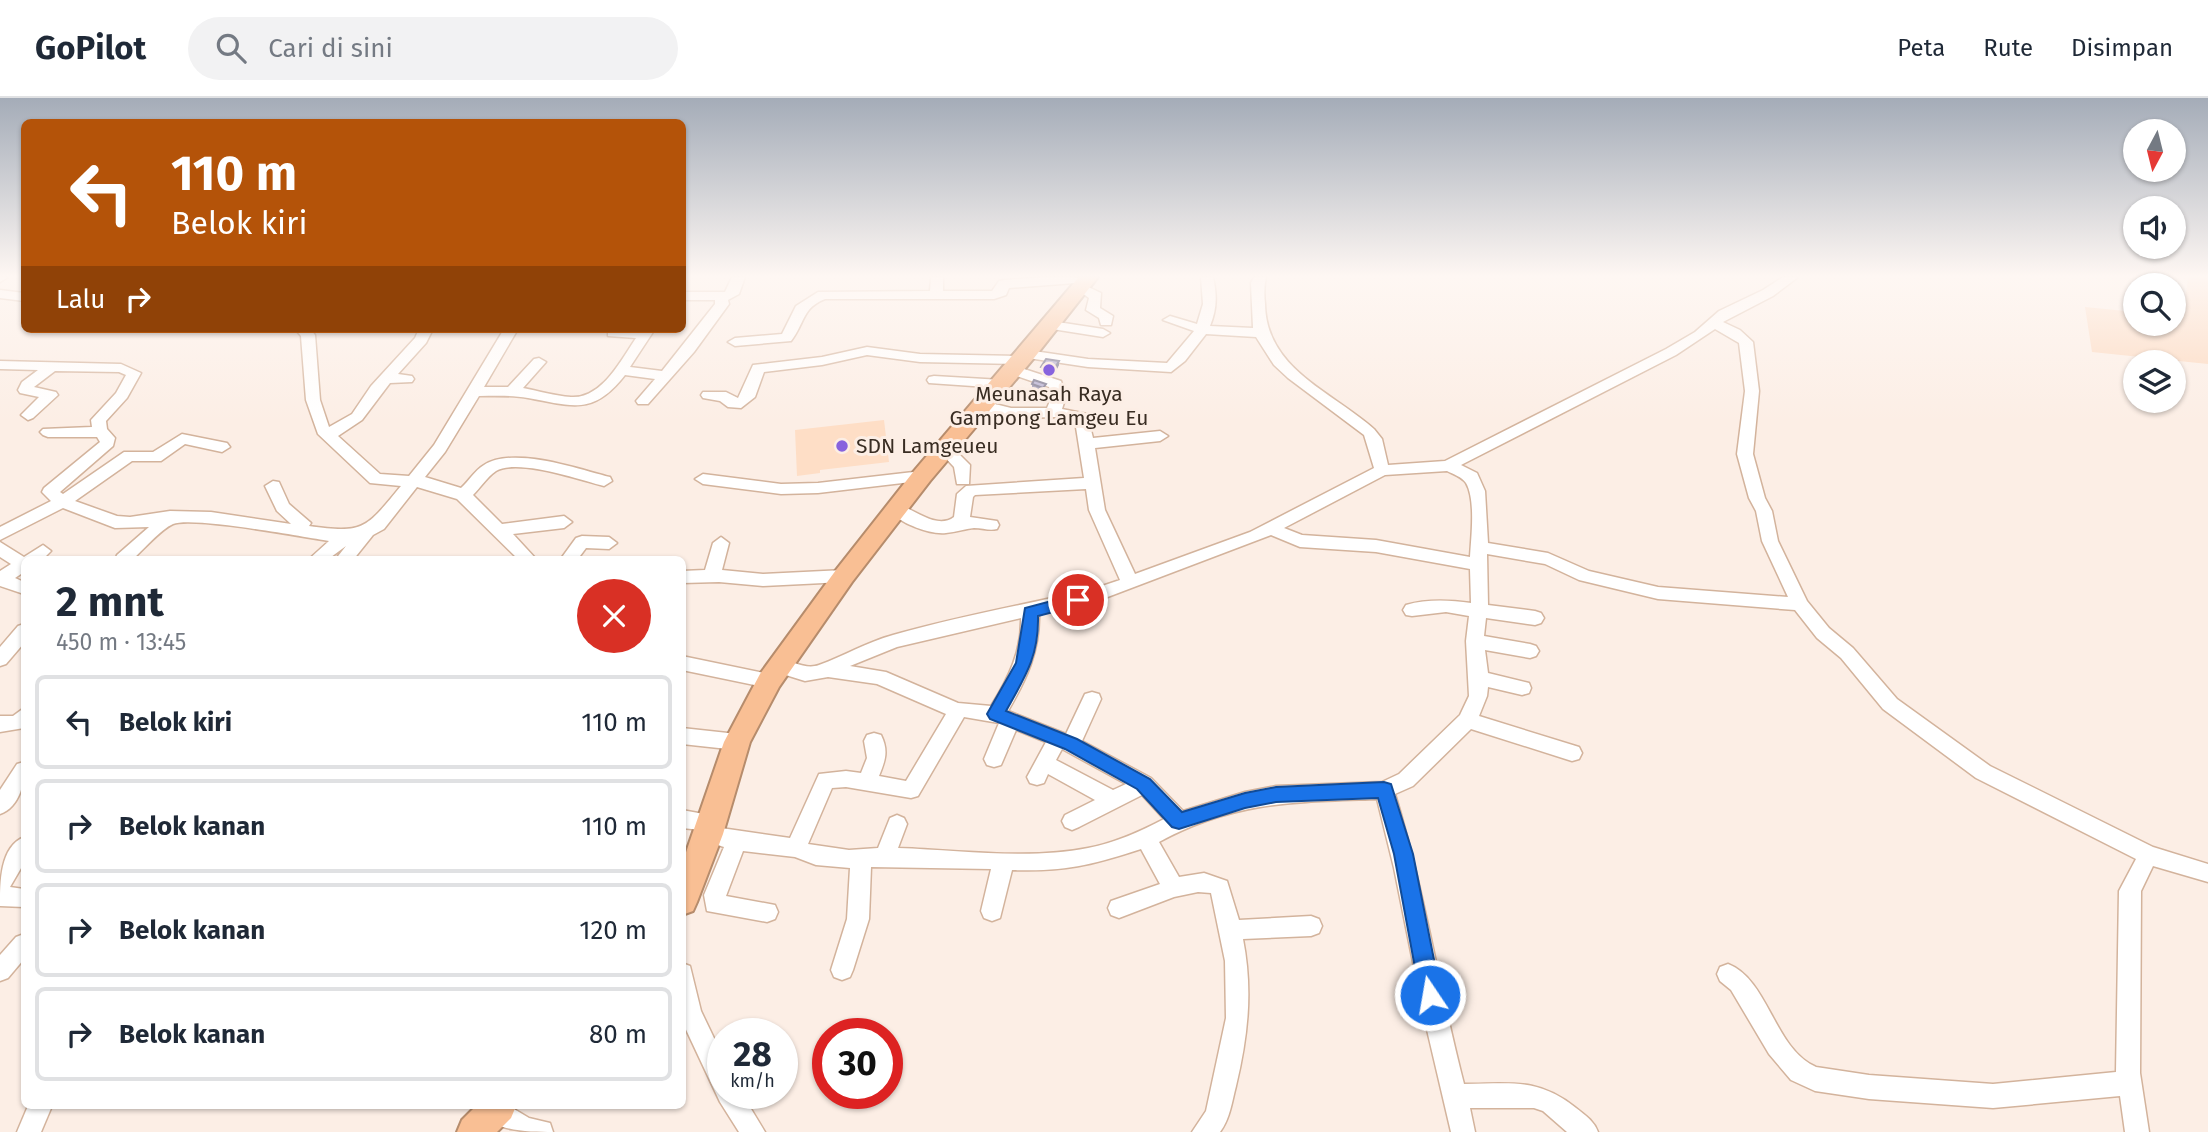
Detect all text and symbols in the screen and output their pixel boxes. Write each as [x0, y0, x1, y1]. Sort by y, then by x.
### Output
search box [188, 17, 678, 80]
text: GoPilot [35, 28, 146, 68]
icon: search [212, 29, 250, 67]
text: Cari di sini [268, 33, 393, 64]
text: Peta [1897, 34, 1945, 62]
text: Rute [1983, 34, 2033, 62]
text: Disimpan [2071, 34, 2173, 62]
north arrow [2123, 119, 2186, 182]
map controls [2123, 119, 2186, 413]
text: 110 m [171, 144, 297, 203]
icon: left [56, 147, 147, 238]
button: sound [2123, 196, 2186, 259]
text: Belok kiri [171, 204, 307, 242]
button: search [2123, 273, 2186, 336]
icon: right [119, 280, 157, 318]
text: Lalu [56, 284, 105, 315]
button: layers [2123, 350, 2186, 413]
marker: Meunasah Raya Gampong Lamgeu Eu [1041, 362, 1057, 378]
place label: Meunasah Raya Gampong Lamgeu Eu [950, 381, 1148, 431]
place label: SDN Lamgeueu [856, 433, 998, 459]
marker: SDN Lamgeueu [834, 438, 850, 454]
pin [1048, 570, 1108, 630]
text: 2 mnt [56, 577, 164, 627]
button: close [577, 579, 651, 653]
icon: arrive [1059, 581, 1097, 619]
text: 450 m · 13:45 [56, 628, 186, 656]
icon: left [60, 703, 98, 741]
text: Belok kiri [119, 707, 232, 738]
text: 110 m [581, 707, 647, 738]
icon: right [60, 807, 98, 845]
text: Belok kanan [119, 811, 265, 842]
text: 110 m [581, 811, 647, 842]
icon: right [60, 911, 98, 949]
text: Belok kanan [119, 915, 265, 946]
text: 120 m [579, 915, 647, 946]
position arrow [1393, 958, 1467, 1032]
icon: right [60, 1015, 98, 1053]
speed limit sign: 30 [812, 1018, 903, 1109]
text: Belok kanan [119, 1019, 265, 1050]
text: 80 m [589, 1019, 647, 1050]
text: 28 [733, 1033, 772, 1075]
text: km/h [730, 1070, 775, 1092]

